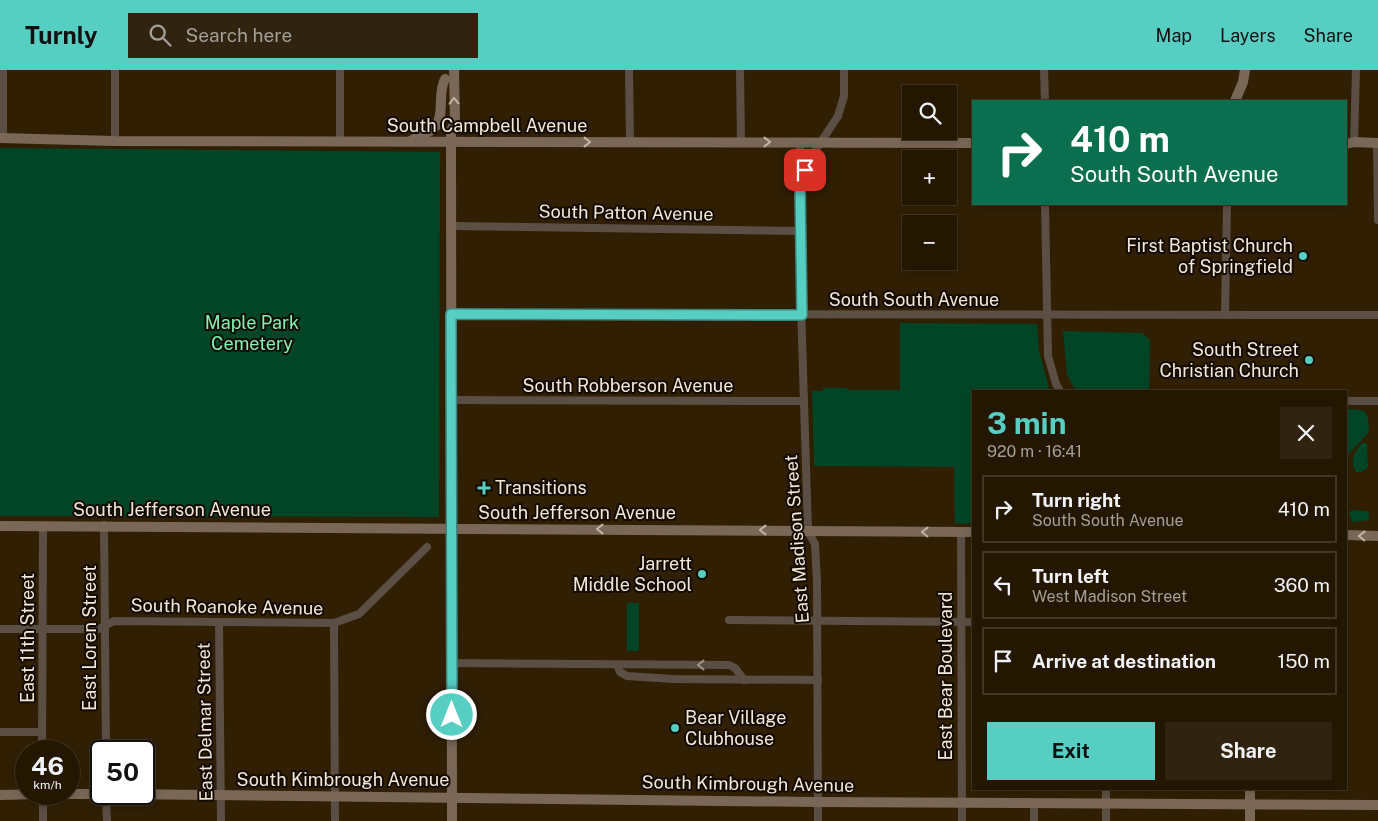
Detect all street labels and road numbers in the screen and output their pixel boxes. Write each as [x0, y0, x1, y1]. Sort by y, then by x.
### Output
street label: South Campbell Avenue [387, 115, 587, 136]
street label: South Patton Avenue [538, 200, 714, 225]
street label: South South Avenue [829, 289, 999, 310]
street label: South Robberson Avenue [523, 375, 733, 396]
street label: East Madison Street [780, 454, 813, 624]
street label: South Jefferson Avenue [73, 499, 271, 520]
street label: South Jefferson Avenue [478, 502, 676, 523]
street label: East Loren Street [79, 565, 100, 711]
street label: East 11th Street [17, 573, 38, 703]
street label: East Bear Boulevard [935, 591, 956, 761]
street label: South Roanoke Avenue [130, 594, 324, 619]
street label: East Delmar Street [193, 642, 216, 802]
street label: South Kimbrough Avenue [237, 769, 449, 790]
street label: South Kimbrough Avenue [641, 771, 855, 796]

